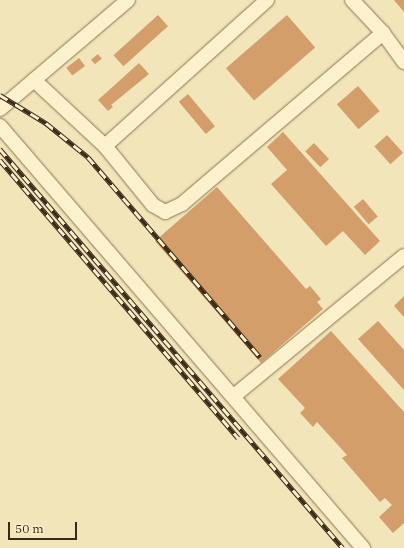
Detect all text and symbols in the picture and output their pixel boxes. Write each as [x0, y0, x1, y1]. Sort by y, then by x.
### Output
scale bar [10, 514, 79, 540]
text: 50 m [15, 521, 44, 536]

